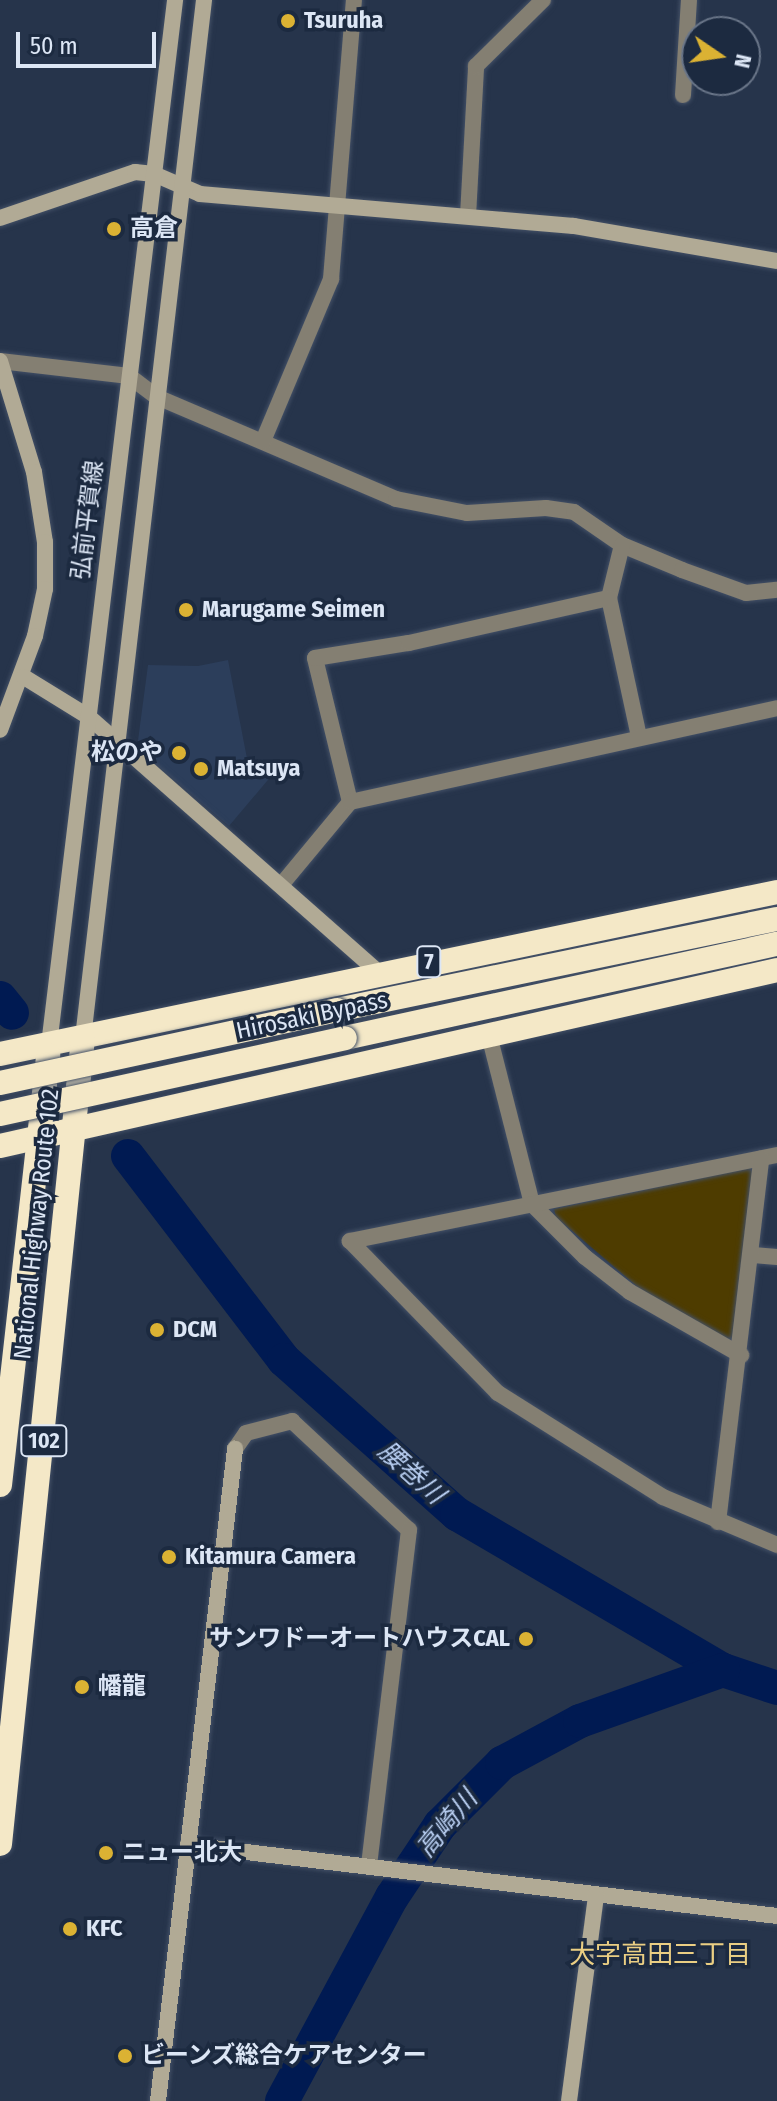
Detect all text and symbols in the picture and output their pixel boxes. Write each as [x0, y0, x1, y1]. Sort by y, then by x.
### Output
place label: Tsuruha [304, 7, 383, 35]
marker: Tsuruha [279, 12, 297, 30]
scale bar [20, 16, 160, 66]
north arrow [681, 16, 761, 96]
text: 50 m [30, 32, 78, 60]
text: N [728, 52, 758, 71]
place label: 高倉 [130, 215, 178, 243]
marker: 高倉 [105, 220, 123, 238]
street label: 弘前平賀線 [66, 459, 110, 581]
place label: Marugame Seimen [202, 596, 385, 624]
marker: Marugame Seimen [177, 601, 195, 619]
place label: 松のや [91, 739, 163, 767]
marker: 松のや [170, 744, 188, 762]
place label: Matsuya [217, 755, 301, 783]
marker: Matsuya [192, 760, 210, 778]
road number: 7 [415, 944, 443, 980]
street label: Hirosaki Bypass [234, 986, 390, 1046]
street label: National Highway Route 102 [8, 1087, 66, 1361]
place label: DCM [173, 1316, 217, 1344]
marker: DCM [148, 1321, 166, 1339]
road number: 102 [20, 1423, 68, 1459]
water label: 腰巻川 [372, 1435, 450, 1511]
place label: Kitamura Camera [185, 1543, 356, 1571]
marker: Kitamura Camera [160, 1548, 178, 1566]
place label: サンワドーオートハウスCAL [209, 1625, 510, 1653]
marker: サンワドーオートハウスCAL [517, 1630, 535, 1648]
place label: 幡龍 [98, 1673, 146, 1701]
marker: 幡龍 [73, 1678, 91, 1696]
water label: 高崎川 [410, 1784, 484, 1864]
place label: ニュー北大 [122, 1839, 242, 1867]
marker: ニュー北大 [97, 1844, 115, 1862]
place label: KFC [86, 1915, 123, 1943]
marker: KFC [61, 1920, 79, 1938]
district label: 大字高田三丁目 [569, 1939, 751, 1971]
place label: ビーンズ総合ケアセンター [141, 2042, 429, 2070]
marker: ビーンズ総合ケアセンター [116, 2047, 134, 2065]

